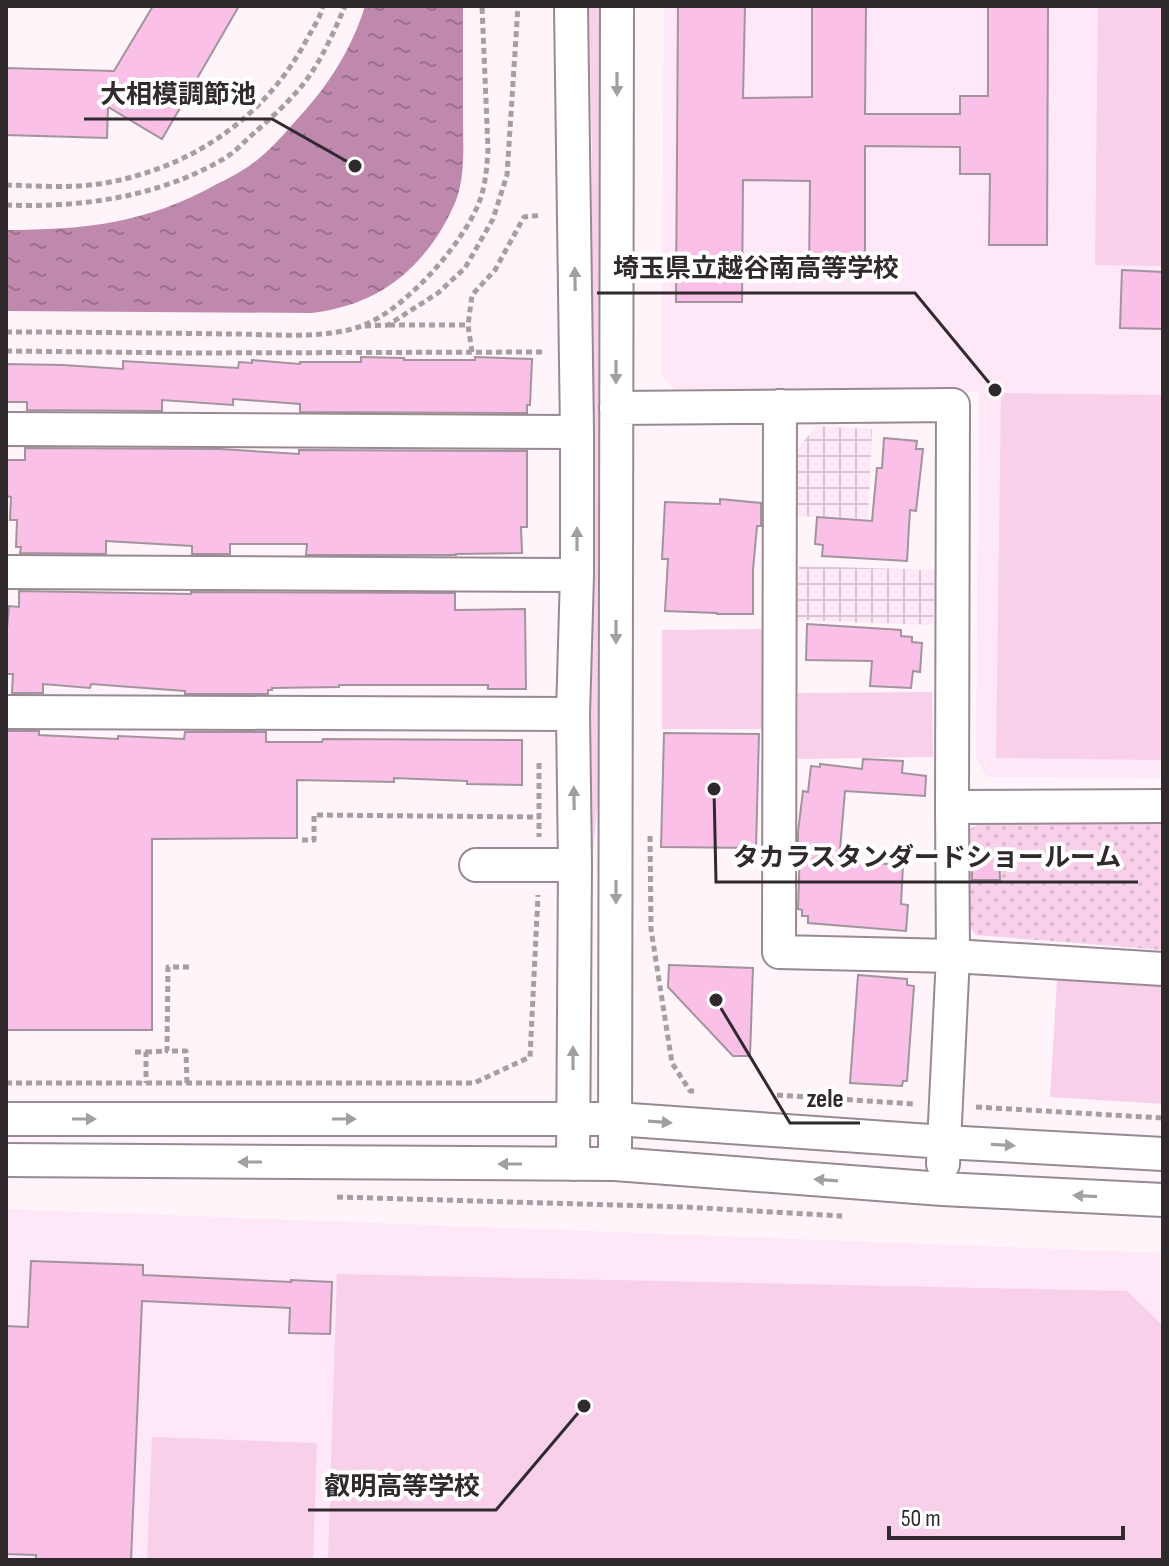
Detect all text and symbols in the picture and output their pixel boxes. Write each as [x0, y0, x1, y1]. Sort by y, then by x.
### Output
callout: 大相模調節池 [84, 69, 272, 119]
one-way arrow [611, 72, 623, 97]
text: 大相模調節池 [100, 80, 256, 111]
callout: 埼玉県立越谷南高等学校 [597, 243, 915, 293]
text: 埼玉県立越谷南高等学校 [613, 254, 899, 285]
one-way arrow [569, 266, 581, 291]
one-way arrow [610, 360, 623, 385]
one-way arrow [571, 526, 583, 551]
one-way arrow [610, 620, 622, 645]
one-way arrow [568, 785, 580, 811]
callout: タカラスタンダードショールーム [716, 832, 1138, 882]
text: タカラスタンダードショールーム [733, 843, 1121, 874]
one-way arrow [610, 880, 622, 905]
one-way arrow [567, 1045, 579, 1070]
callout: zele [790, 1073, 860, 1123]
text: zele [806, 1084, 844, 1115]
one-way arrow [72, 1113, 97, 1125]
one-way arrow [332, 1113, 357, 1125]
one-way arrow [648, 1116, 673, 1129]
one-way arrow [991, 1139, 1016, 1152]
one-way arrow [237, 1156, 262, 1168]
one-way arrow [497, 1158, 522, 1170]
one-way arrow [813, 1173, 838, 1186]
one-way arrow [1072, 1189, 1097, 1202]
callout: 叡明高等学校 [308, 1460, 496, 1510]
text: 叡明高等学校 [324, 1472, 480, 1503]
scale bar [889, 1490, 1123, 1540]
text: 50 m [901, 1504, 941, 1533]

